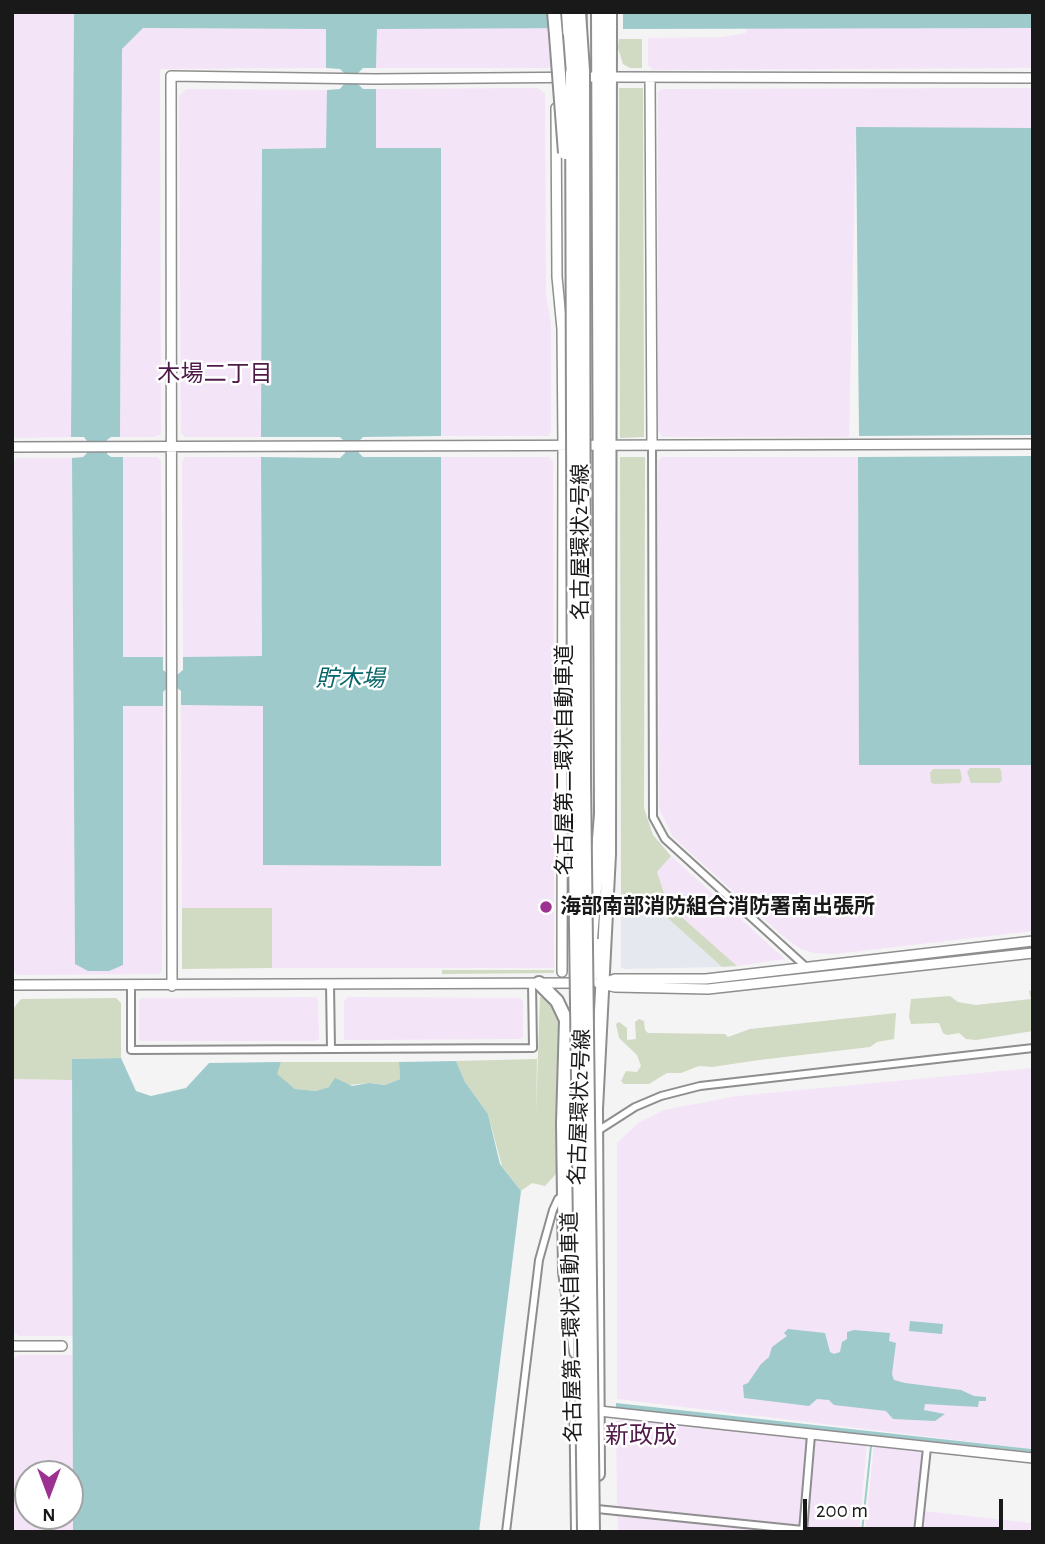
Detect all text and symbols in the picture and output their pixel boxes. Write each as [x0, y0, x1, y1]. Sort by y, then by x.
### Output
district label: 木場二丁目 [158, 360, 272, 388]
street label: 名古屋環状2号線 [568, 464, 594, 620]
street label: 名古屋第二環状自動車道 [552, 645, 578, 875]
water label: 貯木場 [316, 665, 384, 693]
place label: 海部南部消防組合消防署南出張所 [560, 894, 875, 920]
marker: 海部南部消防組合消防署南出張所 [538, 899, 554, 915]
street label: 名古屋環状2号線 [565, 1028, 595, 1186]
street label: 名古屋第二環状自動車道 [557, 1211, 587, 1443]
district label: 新政成 [605, 1422, 677, 1450]
north arrow [14, 1460, 84, 1530]
scale bar [807, 1484, 1006, 1528]
text: 200 m [816, 1500, 868, 1521]
text: N [42, 1505, 56, 1524]

